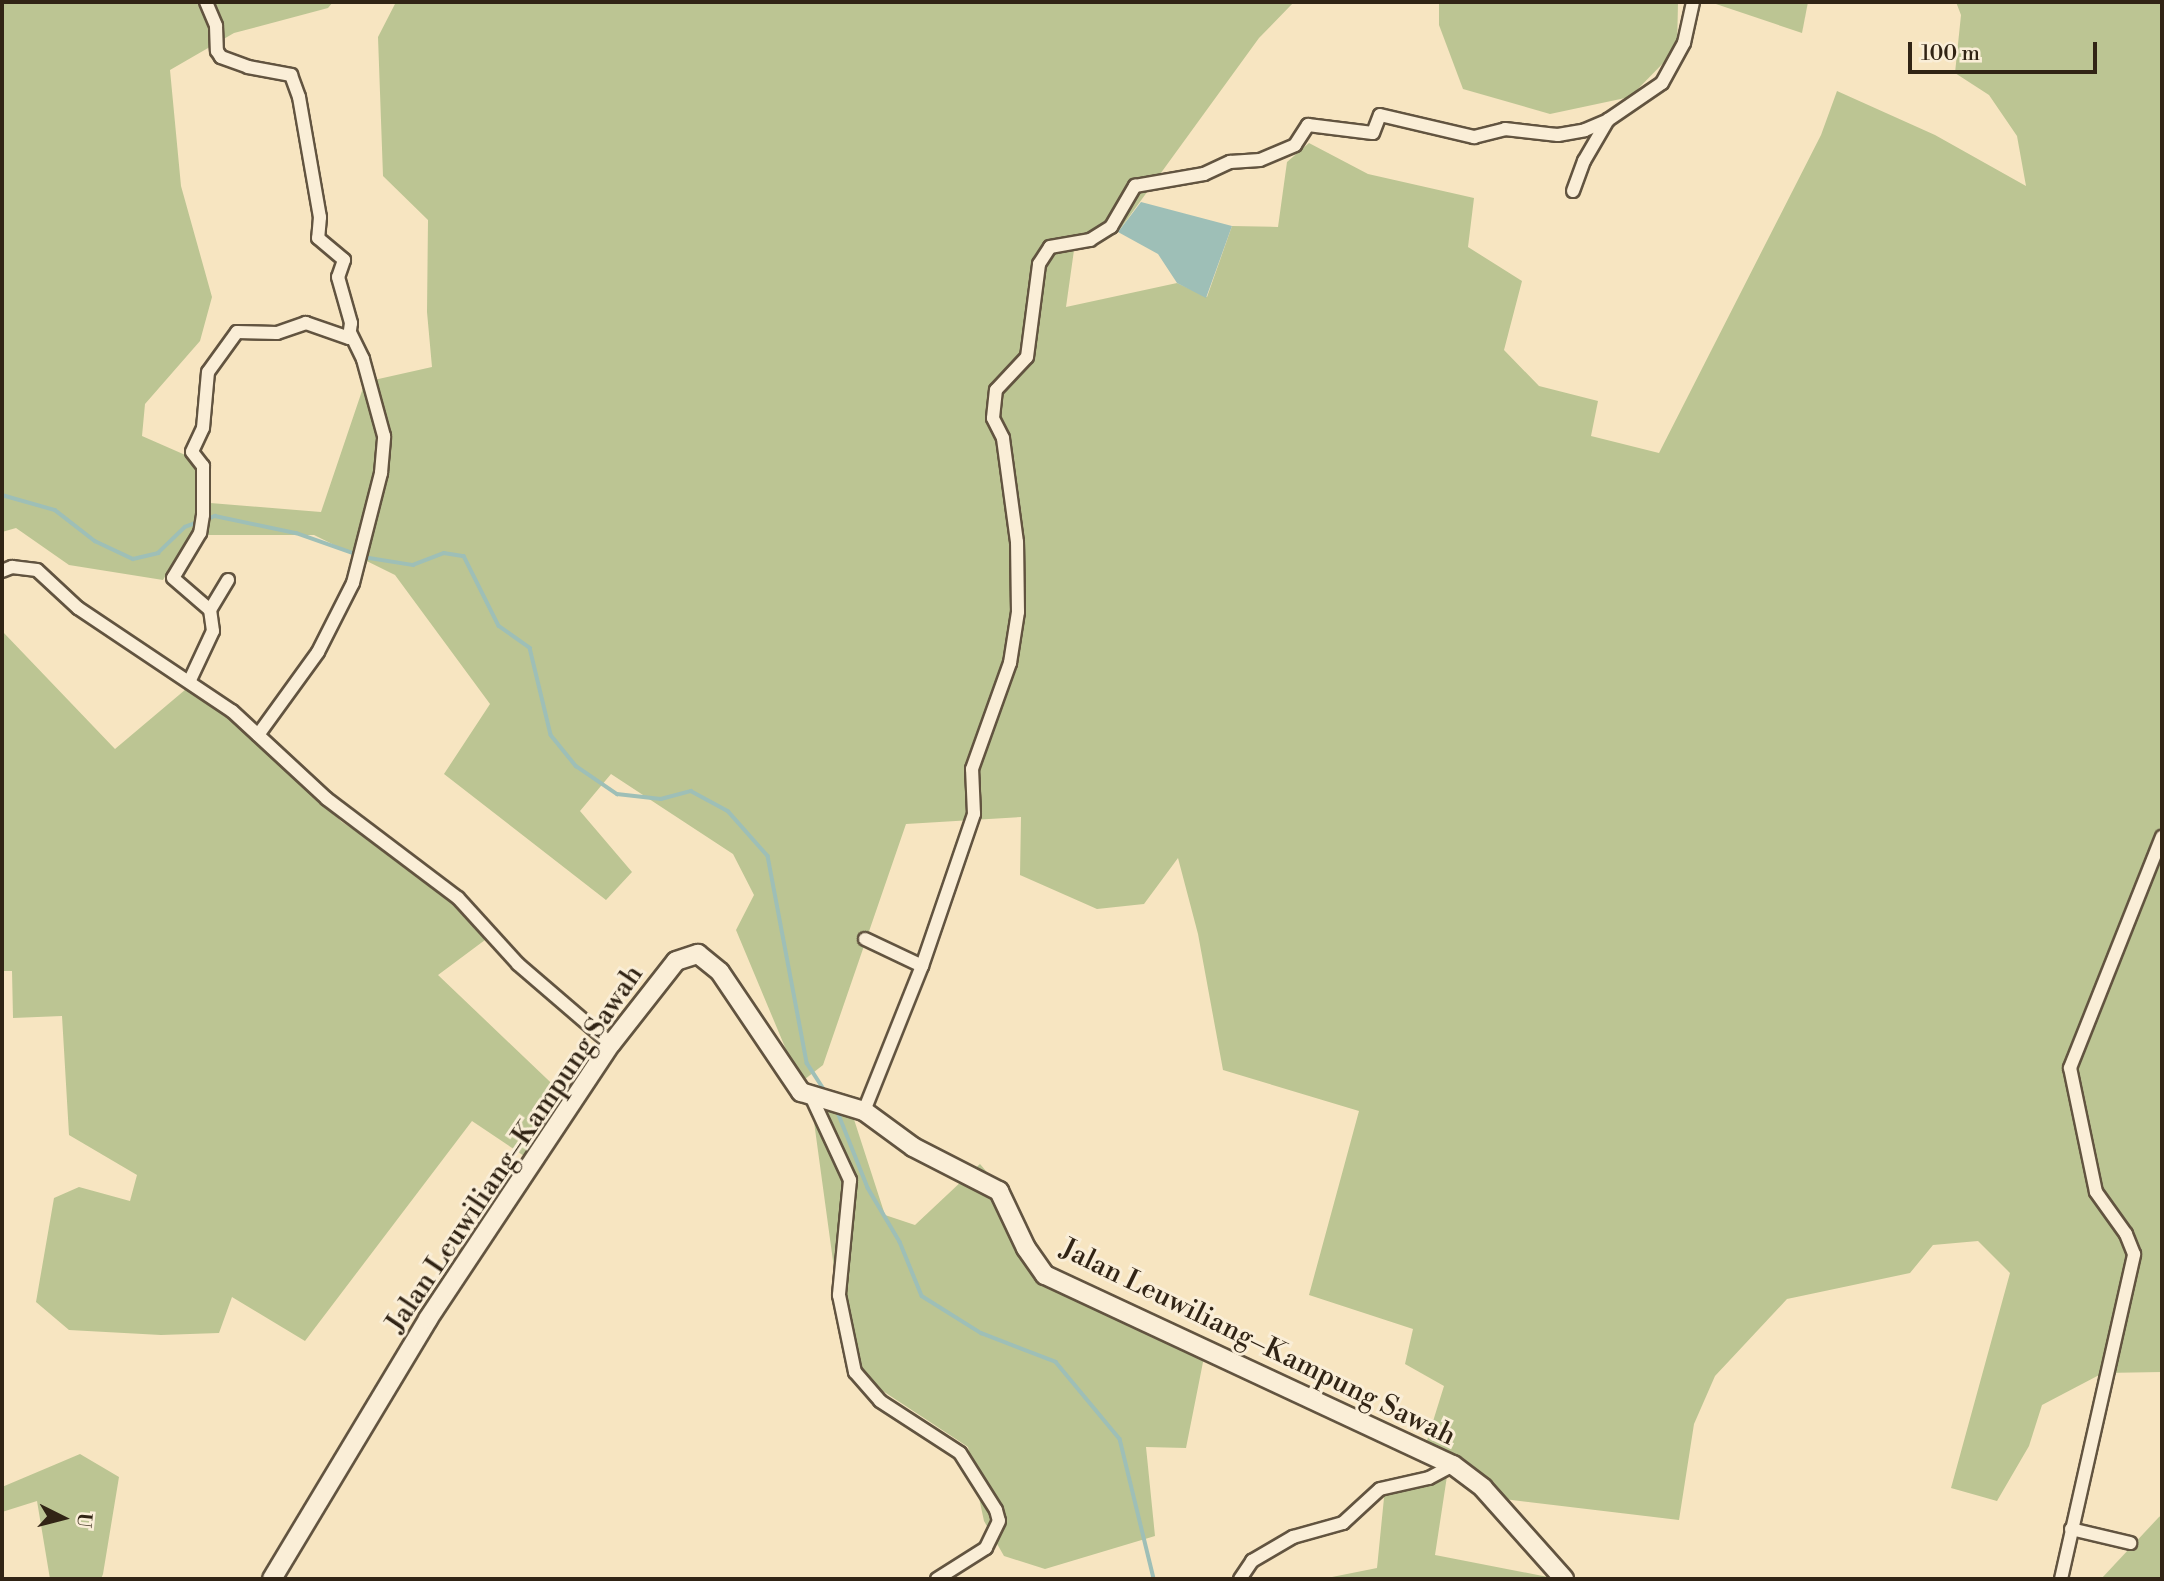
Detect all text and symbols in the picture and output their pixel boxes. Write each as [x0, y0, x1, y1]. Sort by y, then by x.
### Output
scale bar [1912, 28, 2101, 72]
text: 100 m [1921, 41, 1980, 67]
street label: Jalan Leuwiliang–Kampung Sawah [379, 959, 651, 1339]
street label: Jalan Leuwiliang–Kampung Sawah [1055, 1232, 1461, 1454]
north arrow [28, 1483, 98, 1553]
text: U [71, 1512, 97, 1529]

